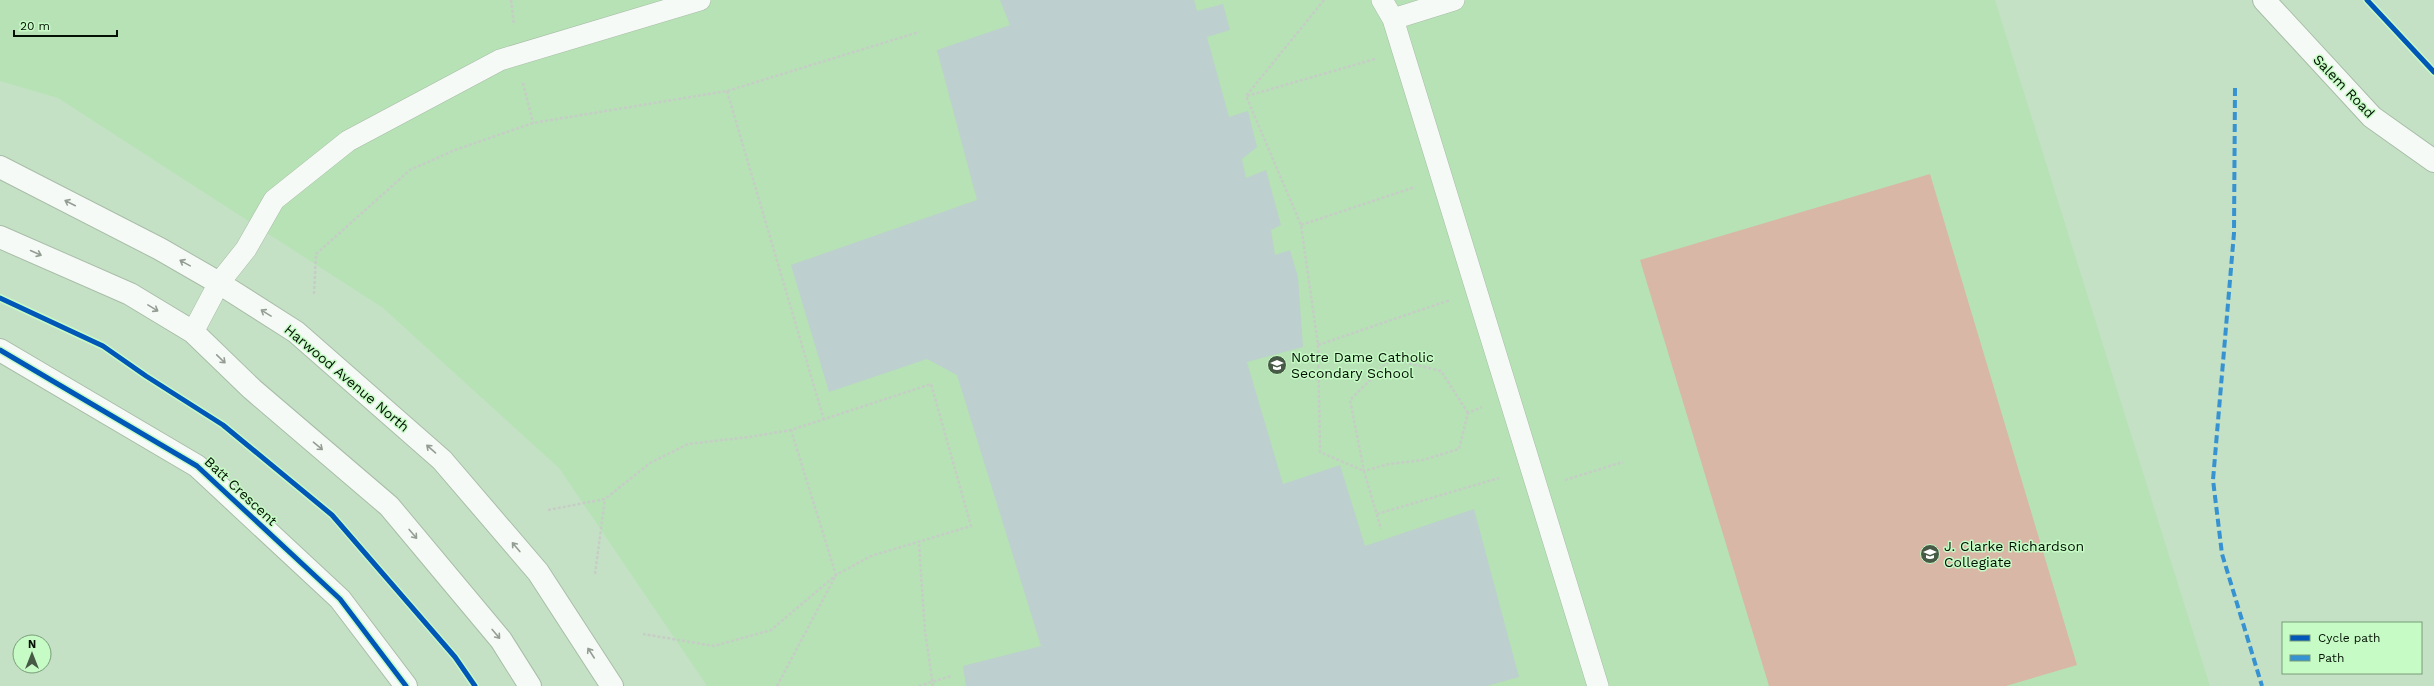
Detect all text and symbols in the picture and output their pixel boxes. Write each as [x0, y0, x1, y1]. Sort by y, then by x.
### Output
scale bar [14, 12, 117, 38]
text: 20 m [20, 19, 50, 33]
street label: Salem Road [2310, 51, 2378, 121]
one-way arrow [64, 199, 76, 206]
one-way arrow [29, 250, 41, 257]
one-way arrow [179, 259, 191, 267]
one-way arrow [147, 305, 159, 313]
one-way arrow [261, 309, 272, 317]
street label: Harwood Avenue North [281, 321, 413, 435]
place label: Notre Dame Catholic Secondary School [1291, 349, 1434, 381]
one-way arrow [216, 354, 226, 364]
school or university icon: Notre Dame Catholic Secondary School [1266, 354, 1288, 376]
one-way arrow [313, 441, 324, 450]
one-way arrow [425, 445, 436, 454]
street label: Batt Crescent [201, 453, 281, 529]
one-way arrow [408, 529, 417, 540]
place label: J. Clarke Richardson Collegiate [1944, 538, 2084, 570]
one-way arrow [512, 542, 521, 552]
school or university icon: J. Clarke Richardson Collegiate [1919, 543, 1941, 565]
legend [2282, 622, 2422, 674]
one-way arrow [491, 629, 500, 640]
text: Cycle path [2318, 631, 2380, 645]
north arrow [12, 634, 52, 674]
text: N [28, 638, 36, 651]
one-way arrow [586, 647, 594, 659]
text: Path [2318, 651, 2344, 665]

